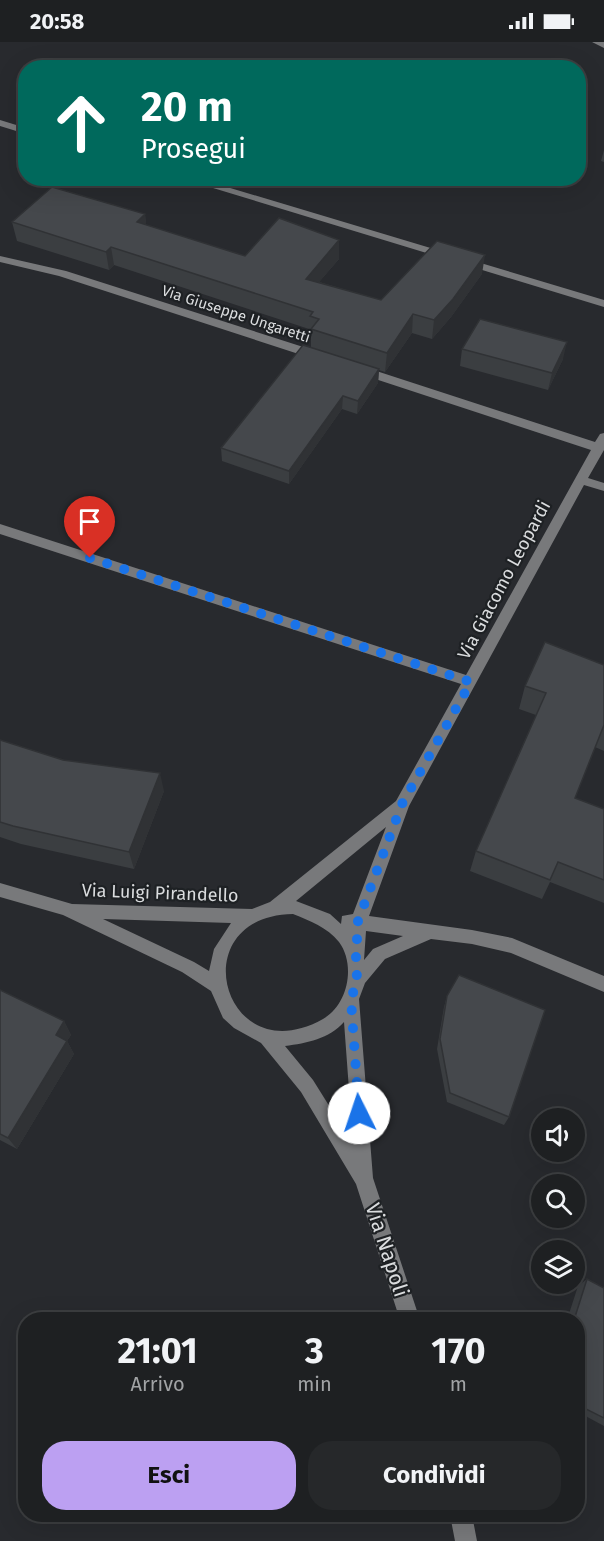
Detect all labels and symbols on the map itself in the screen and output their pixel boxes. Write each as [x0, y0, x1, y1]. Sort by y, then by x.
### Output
street label: Via Giuseppe Ungaretti [159, 281, 313, 347]
pin [64, 496, 115, 558]
street label: Via Giacomo Leopardi [453, 497, 555, 663]
street label: Via Luigi Pirandello [81, 879, 239, 907]
position arrow [327, 1081, 391, 1145]
street label: Via Napoli [360, 1200, 414, 1300]

